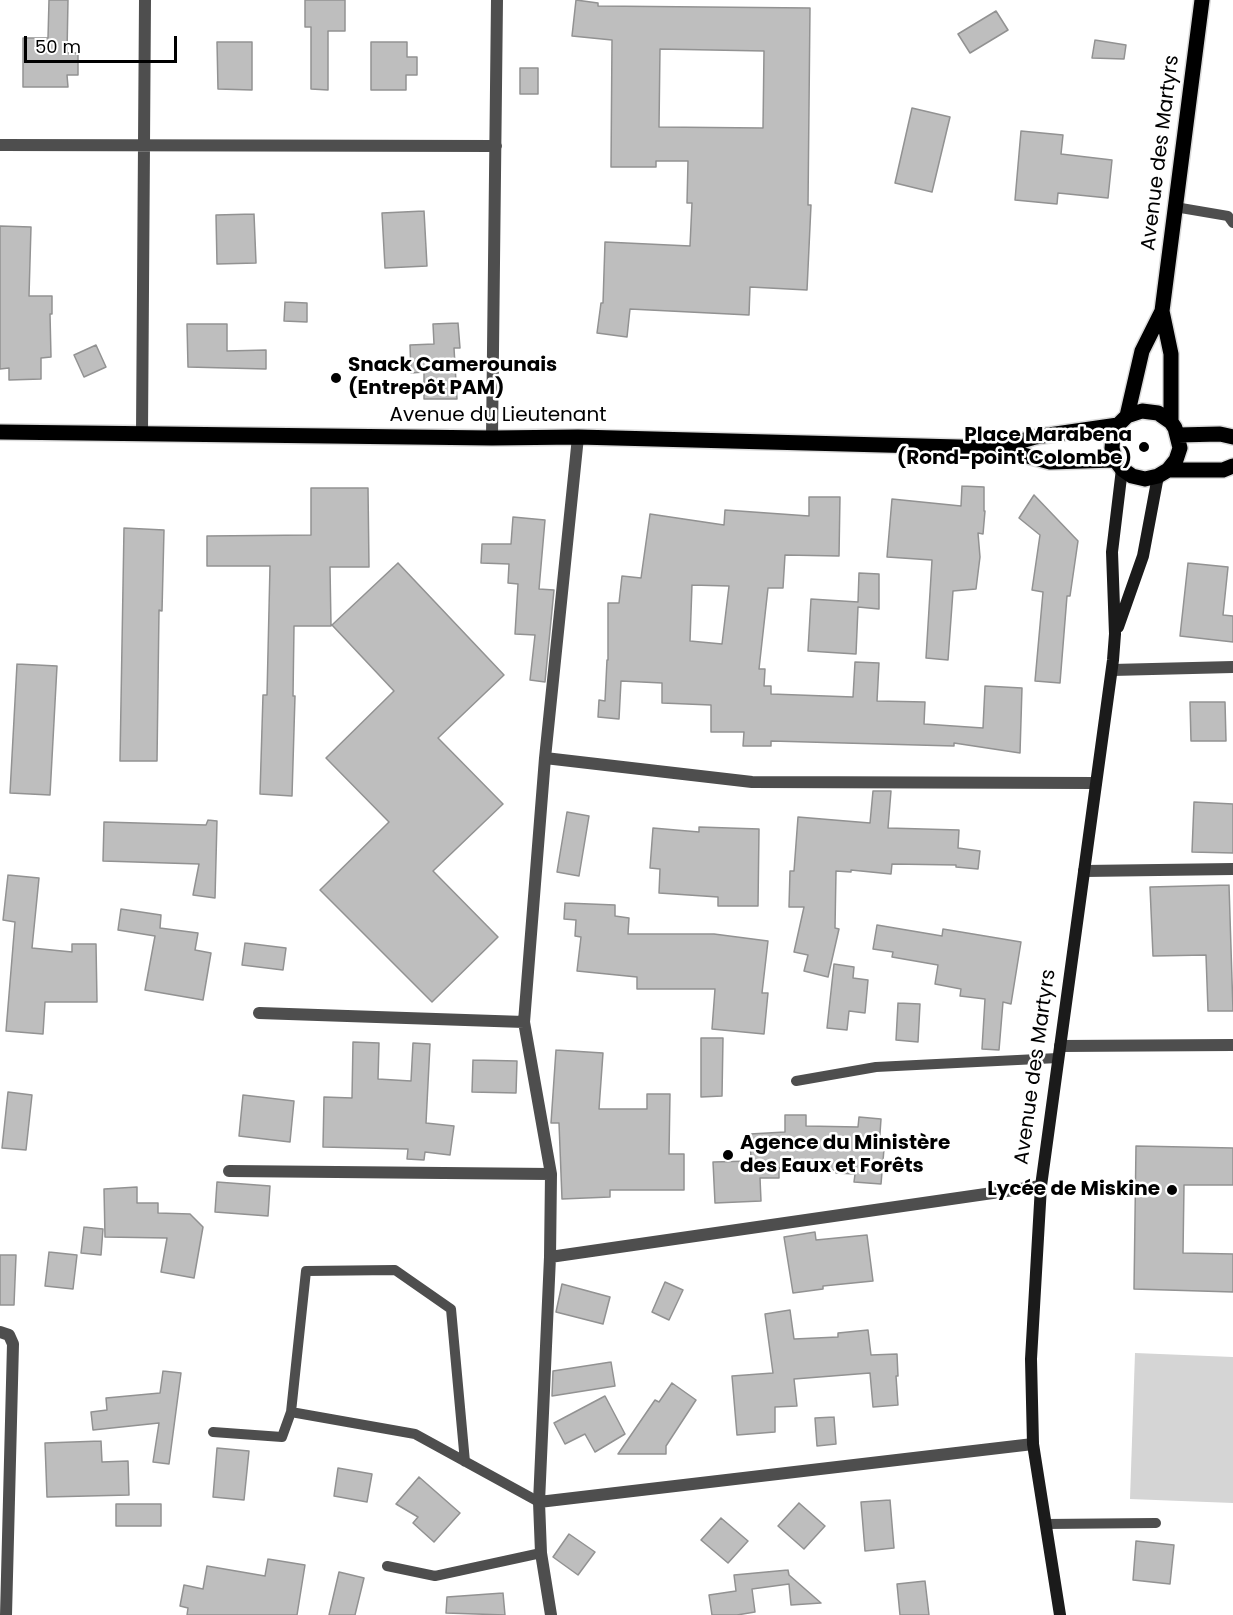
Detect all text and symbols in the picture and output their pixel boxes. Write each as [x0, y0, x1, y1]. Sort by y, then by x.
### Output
scale bar [27, 24, 180, 62]
text: 50 m [35, 34, 81, 59]
street label: Avenue des Martyrs [1137, 54, 1185, 252]
place label: Snack Camerounais (Entrepôt PAM) [348, 354, 557, 401]
marker: Snack Camerounais (Entrepôt PAM) [329, 371, 343, 385]
street label: Avenue du Lieutenant [390, 404, 606, 428]
place label: Place Marabena (Rond-point Colombe) [897, 424, 1132, 471]
marker: Place Marabena (Rond-point Colombe) [1137, 440, 1151, 454]
street label: Avenue des Martyrs [1010, 968, 1062, 1166]
place label: Agence du Ministère des Eaux et Forêts [740, 1132, 950, 1179]
marker: Agence du Ministère des Eaux et Forêts [721, 1148, 735, 1162]
place label: Lycée de Miskine [987, 1178, 1160, 1202]
marker: Lycée de Miskine [1165, 1183, 1179, 1197]

